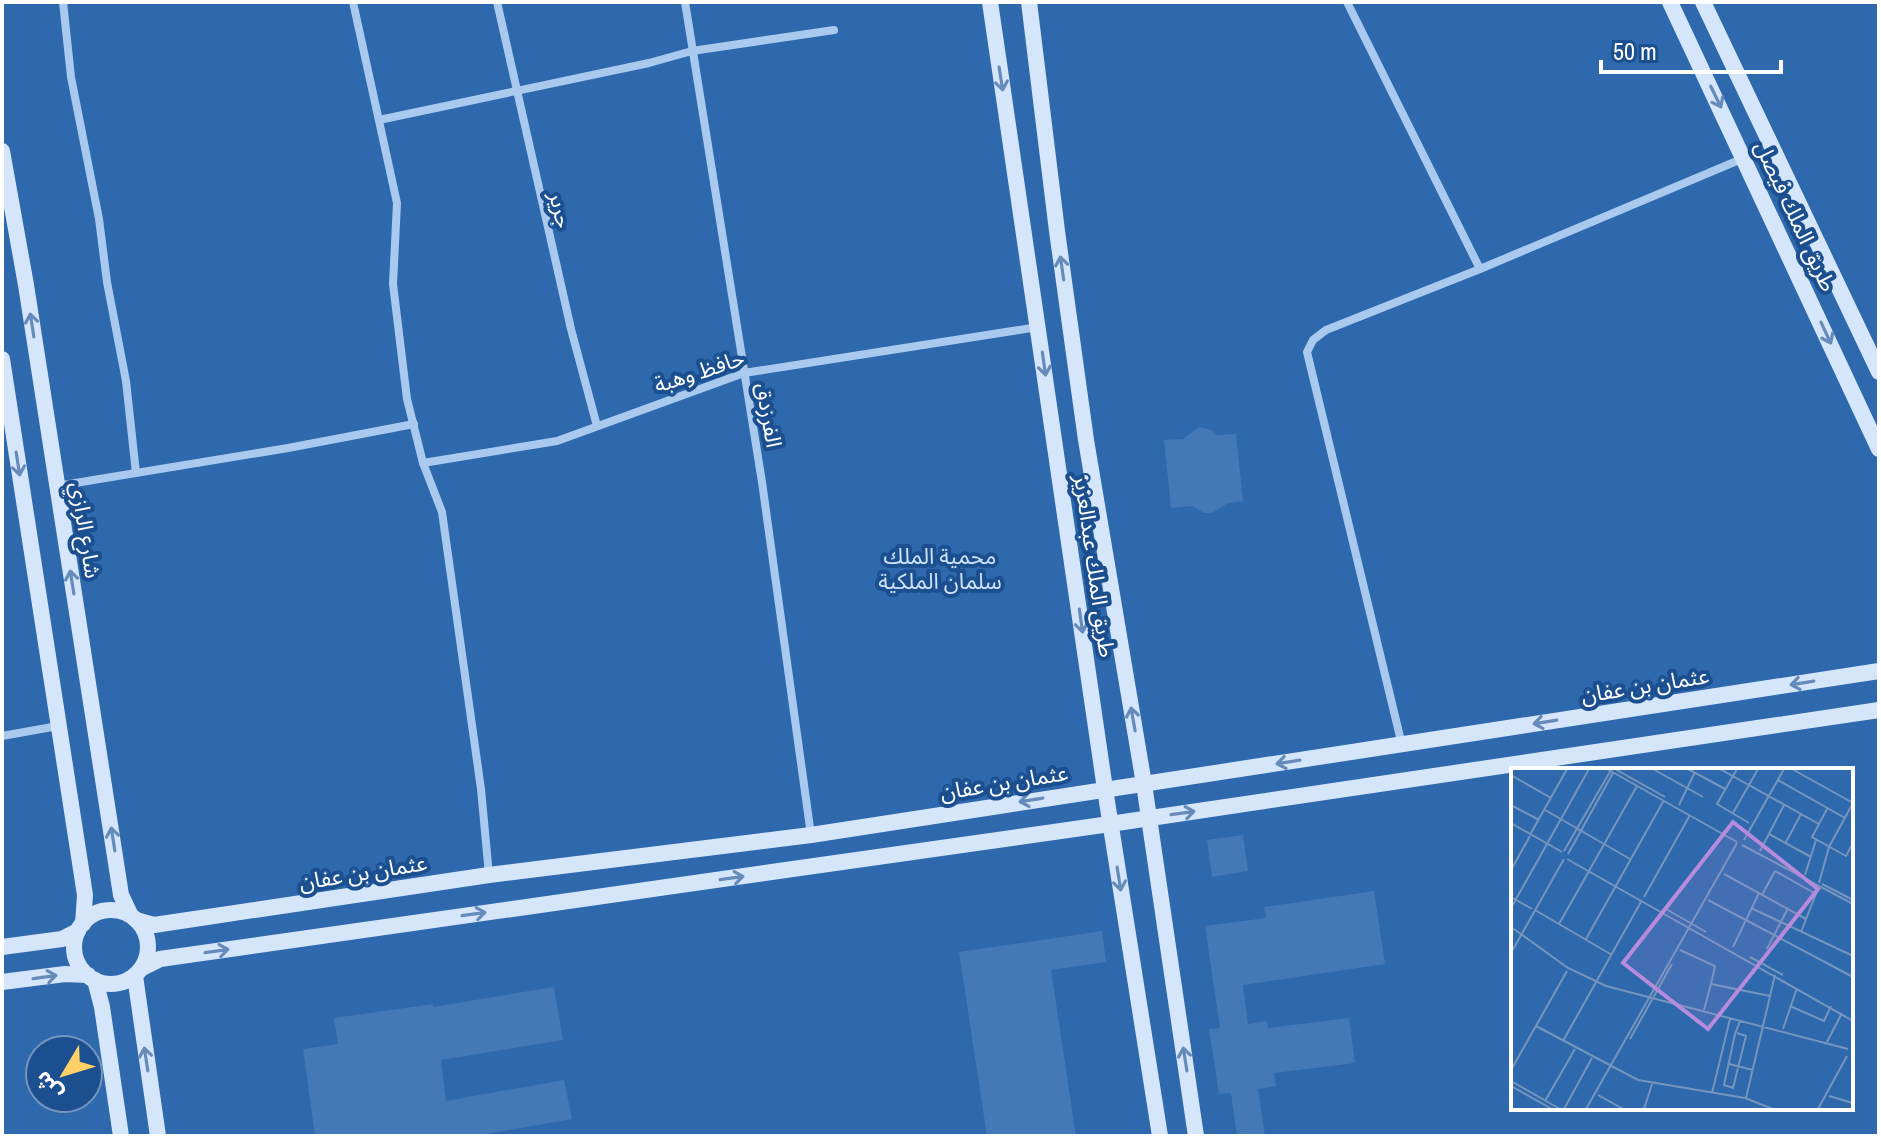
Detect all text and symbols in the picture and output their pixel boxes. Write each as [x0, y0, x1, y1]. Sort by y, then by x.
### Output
scale bar [1601, 24, 1781, 74]
text: 50 m [1613, 35, 1657, 67]
one-way arrow [994, 66, 1009, 91]
one-way arrow [1709, 85, 1725, 109]
street label: طريق الملك فيصل [1748, 136, 1844, 296]
street label: جرير [542, 188, 580, 231]
one-way arrow [1054, 256, 1069, 282]
one-way arrow [24, 313, 39, 338]
one-way arrow [1819, 321, 1834, 345]
street label: حافظ وهبة [650, 342, 748, 400]
one-way arrow [1037, 351, 1052, 376]
street label: الفرزدق [749, 380, 789, 450]
one-way arrow [11, 451, 26, 476]
street label: طريق الملك عبدالعزيز [1067, 472, 1123, 659]
street label: شارع الرازي [62, 480, 108, 581]
park label: محمية الملك سلمان الملكية [878, 541, 1002, 596]
one-way arrow [64, 570, 79, 595]
one-way arrow [1074, 608, 1089, 634]
street label: عثمان بن عفان [1579, 660, 1711, 710]
one-way arrow [1790, 676, 1815, 691]
one-way arrow [1125, 707, 1140, 732]
one-way arrow [1533, 716, 1558, 731]
one-way arrow [1276, 755, 1301, 770]
street label: عثمان بن عفان [938, 757, 1070, 807]
inset map [1511, 768, 1853, 1110]
one-way arrow [1019, 794, 1044, 809]
one-way arrow [1170, 805, 1195, 820]
one-way arrow [104, 827, 119, 852]
street label: عثمان بن عفان [297, 847, 429, 897]
one-way arrow [1112, 865, 1127, 891]
one-way arrow [718, 870, 744, 885]
one-way arrow [461, 906, 486, 921]
one-way arrow [204, 943, 229, 958]
one-way arrow [31, 969, 58, 984]
north arrow [24, 1034, 104, 1114]
one-way arrow [138, 1047, 153, 1072]
one-way arrow [1177, 1047, 1192, 1072]
text: ش [27, 1065, 69, 1107]

